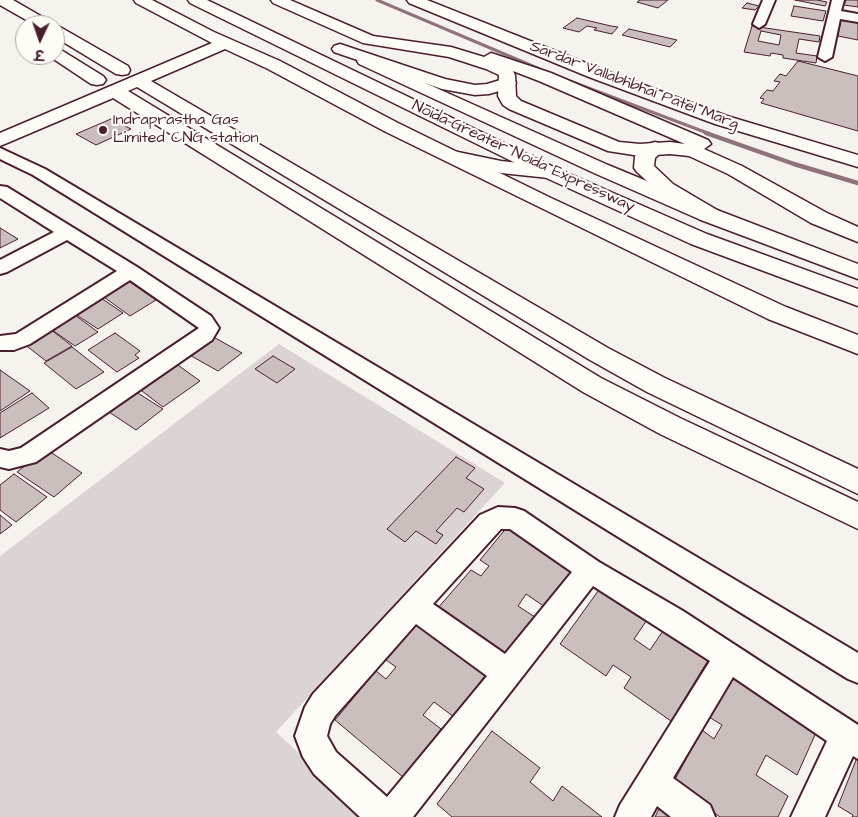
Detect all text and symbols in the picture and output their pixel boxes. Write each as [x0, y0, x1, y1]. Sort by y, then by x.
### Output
north arrow [15, 15, 65, 65]
street label: Sardar Vallabhbhai Patel Marg [527, 37, 741, 135]
text: उ [34, 44, 44, 64]
street label: Noida-Greater Noida Expressway [409, 97, 637, 217]
place label: Indraprastha Gas Limited CNG station [113, 111, 258, 149]
marker: Indraprastha Gas Limited CNG station [97, 124, 109, 136]

